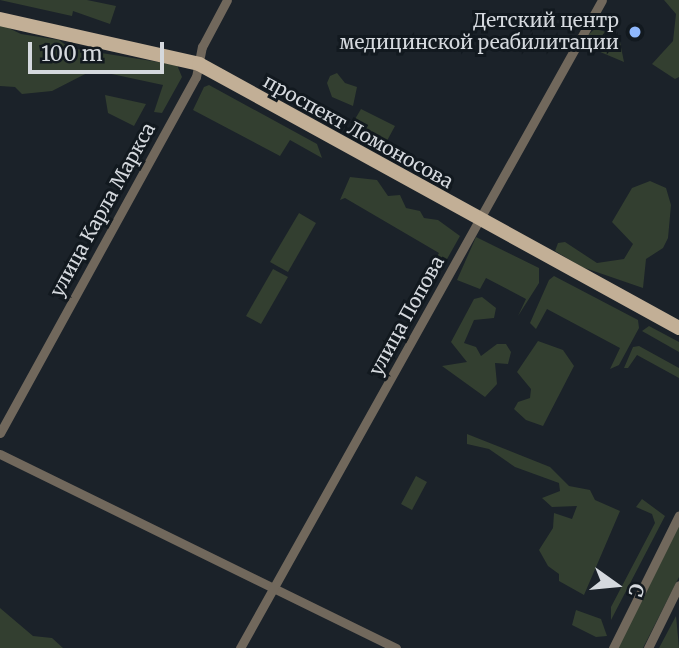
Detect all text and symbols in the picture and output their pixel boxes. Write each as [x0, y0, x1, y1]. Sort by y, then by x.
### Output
place label: Детский центр медицинской реабилитации [339, 10, 619, 54]
marker: Детский центр медицинской реабилитации [625, 22, 645, 42]
scale bar [32, 28, 168, 72]
text: 100 m [41, 40, 103, 67]
street label: проспект Ломоносова [259, 70, 457, 194]
street label: улица Карла Маркса [46, 119, 160, 301]
street label: улица Попова [365, 252, 449, 380]
north arrow [581, 550, 651, 620]
text: С [623, 581, 650, 600]

